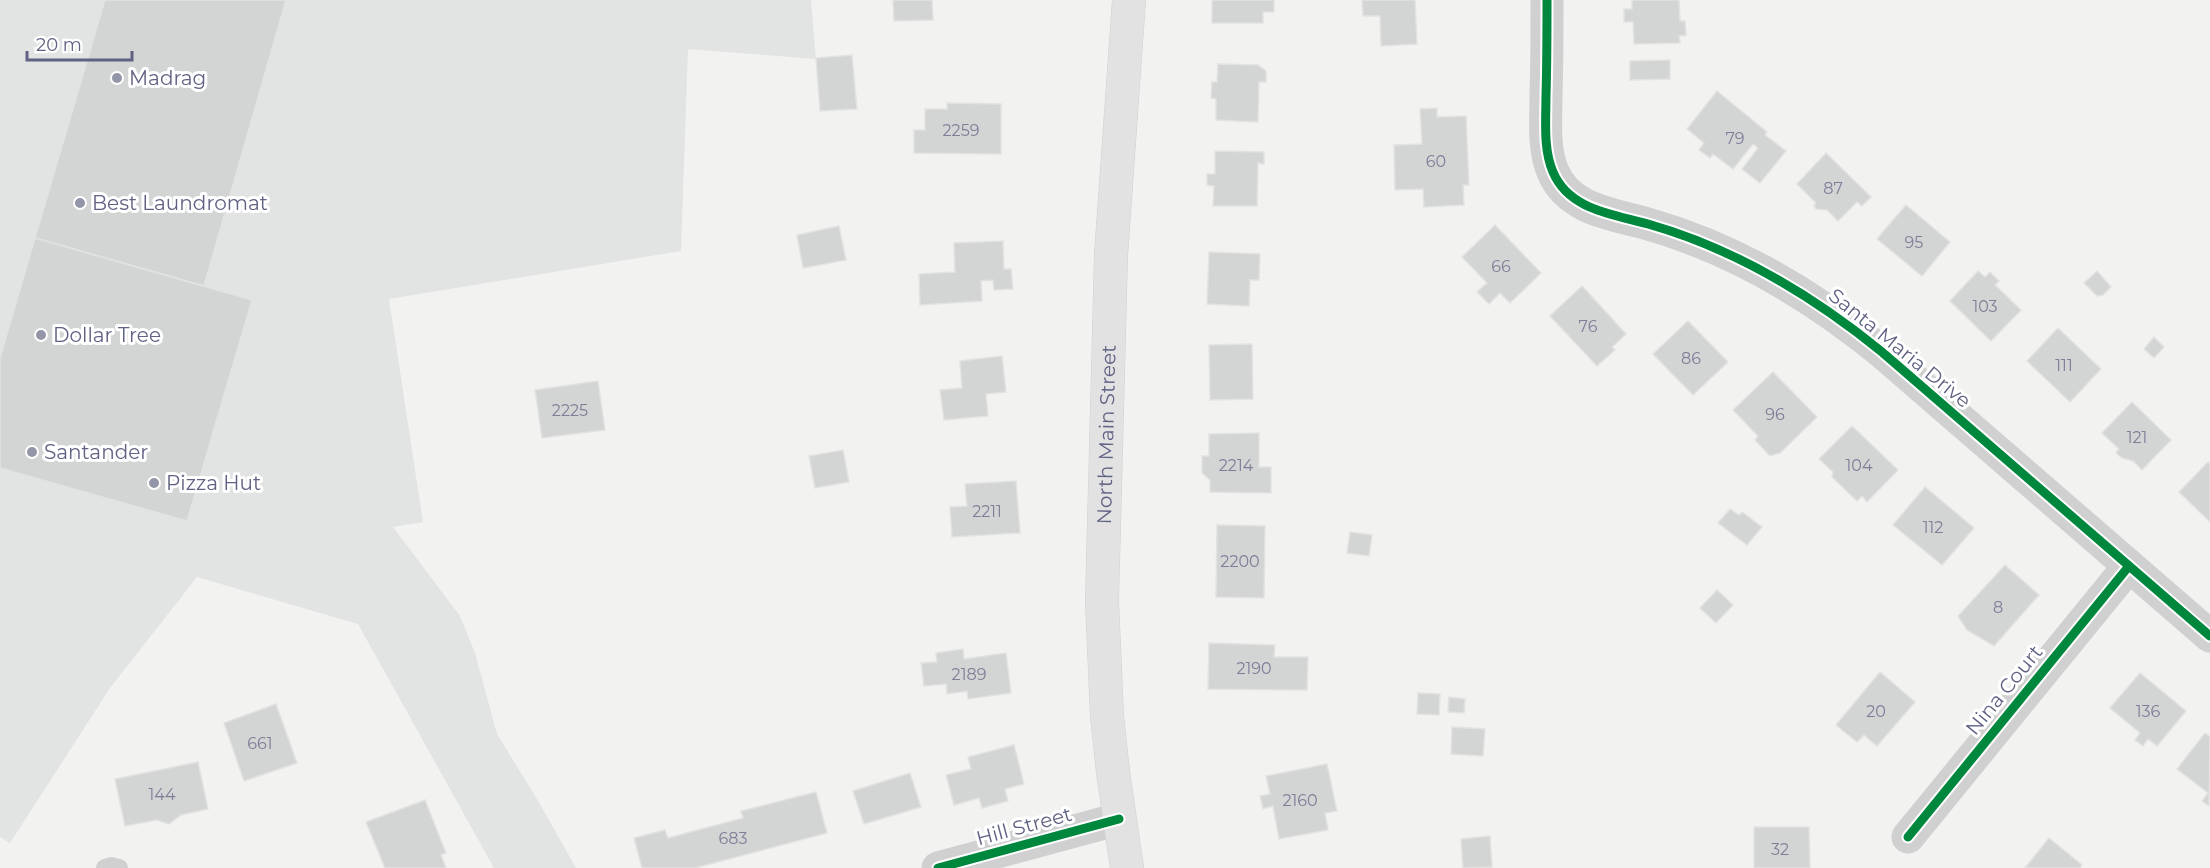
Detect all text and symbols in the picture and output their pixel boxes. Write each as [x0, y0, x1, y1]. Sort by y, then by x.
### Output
scale bar [27, 24, 132, 62]
text: 20 m [36, 34, 82, 56]
place label: Madrag [129, 66, 206, 90]
marker: Madrag [110, 71, 124, 85]
house number: 2259 [943, 121, 979, 140]
house number: 79 [1725, 129, 1745, 148]
house number: 60 [1426, 152, 1446, 171]
house number: 87 [1823, 179, 1843, 198]
place label: Best Laundromat [92, 191, 268, 215]
marker: Best Laundromat [73, 196, 87, 210]
house number: 95 [1905, 233, 1923, 252]
house number: 66 [1491, 257, 1511, 276]
street label: Santa Maria Drive [1824, 283, 1976, 413]
house number: 103 [1972, 297, 1998, 316]
house number: 76 [1579, 317, 1598, 336]
place label: Dollar Tree [53, 323, 161, 347]
marker: Dollar Tree [34, 328, 48, 342]
street label: North Main Street [1092, 344, 1121, 525]
house number: 86 [1681, 349, 1701, 368]
house number: 111 [2055, 356, 2073, 375]
house number: 2225 [552, 401, 588, 420]
house number: 96 [1765, 405, 1785, 424]
house number: 121 [2127, 428, 2147, 447]
place label: Santander [44, 440, 148, 464]
marker: Santander [25, 445, 39, 459]
house number: 2214 [1219, 456, 1254, 475]
house number: 104 [1846, 456, 1873, 475]
place label: Pizza Hut [166, 471, 261, 495]
marker: Pizza Hut [147, 476, 161, 490]
house number: 2211 [972, 502, 1002, 521]
house number: 112 [1923, 518, 1943, 537]
house number: 2200 [1220, 552, 1260, 571]
house number: 8 [1993, 598, 2003, 617]
street label: Nina Court [1961, 640, 2047, 740]
house number: 2190 [1236, 659, 1272, 678]
house number: 2189 [952, 665, 986, 684]
house number: 20 [1866, 702, 1886, 721]
house number: 136 [2136, 702, 2161, 721]
house number: 661 [247, 734, 273, 753]
house number: 144 [149, 785, 176, 804]
house number: 2160 [1282, 791, 1318, 810]
street label: Hill Street [974, 802, 1074, 850]
house number: 683 [719, 829, 747, 848]
house number: 32 [1771, 840, 1789, 859]

